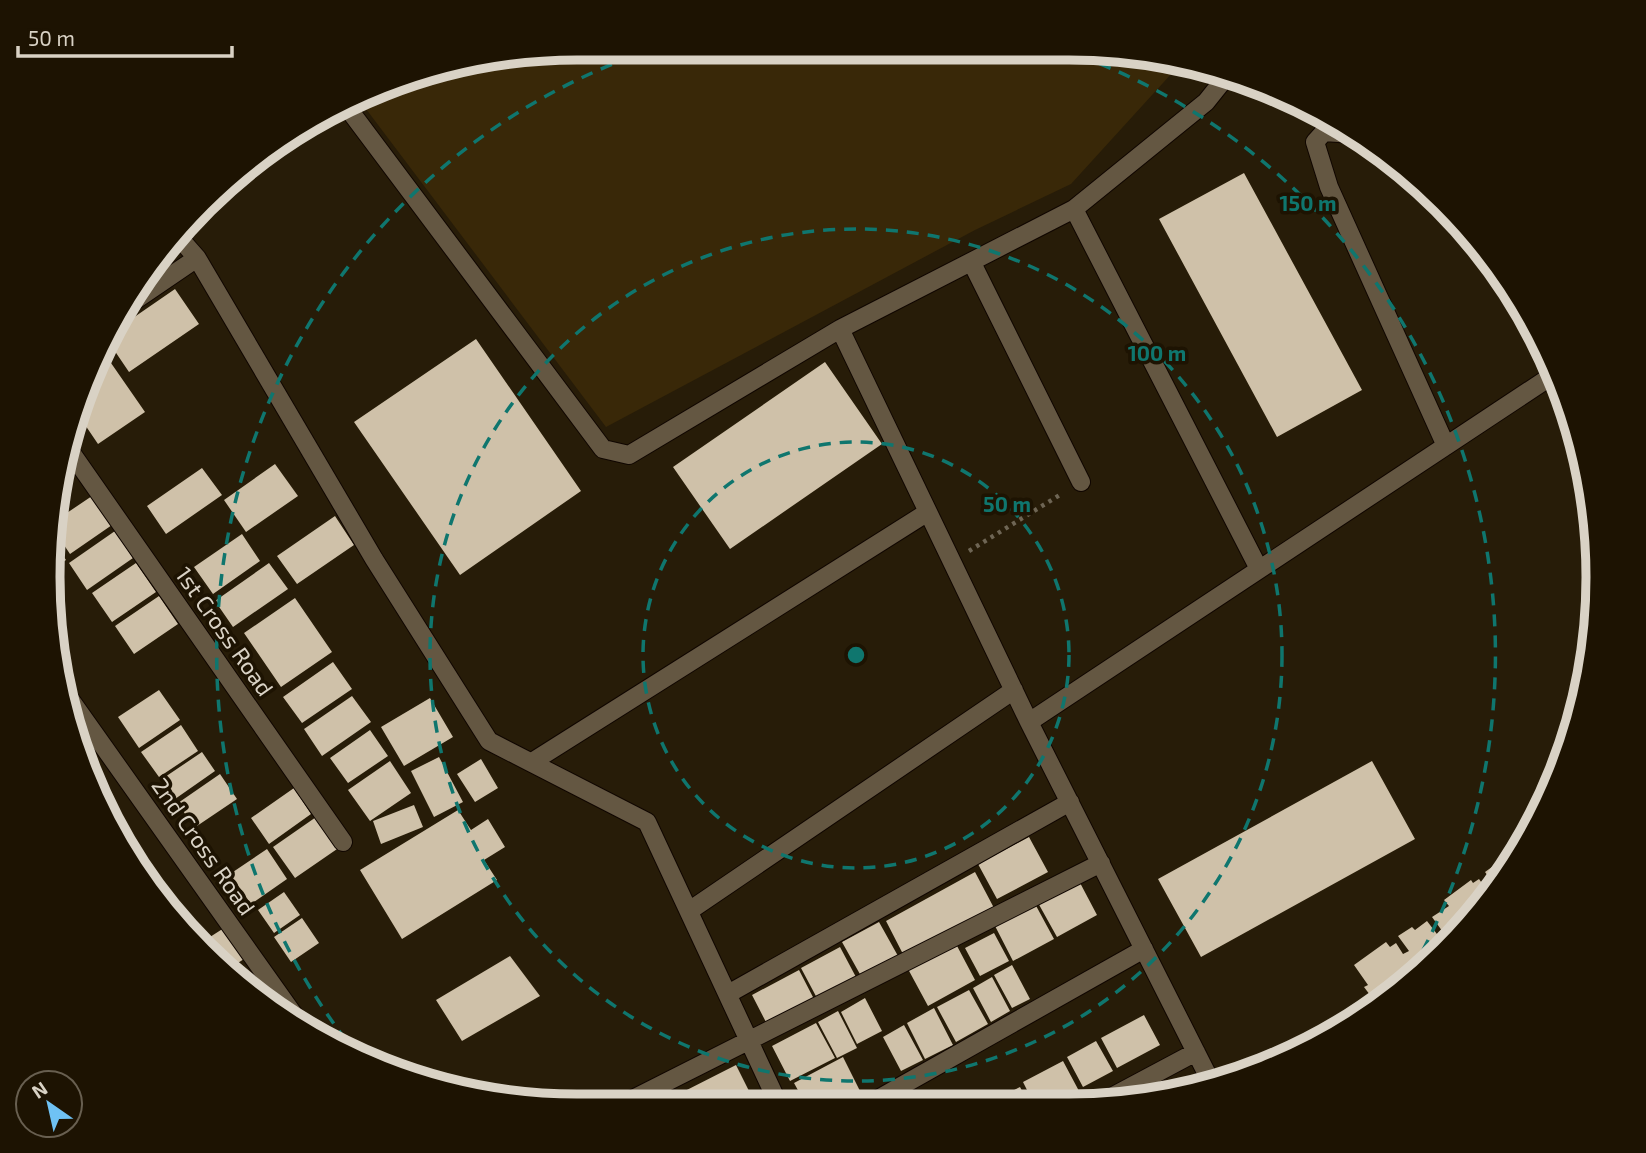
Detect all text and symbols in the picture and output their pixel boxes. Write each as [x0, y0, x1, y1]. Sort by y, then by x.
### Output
scale bar [18, 14, 231, 58]
text: 50 m [28, 25, 75, 50]
text: 150 m [1280, 190, 1336, 215]
text: 100 m [1128, 340, 1186, 365]
text: 50 m [983, 491, 1031, 516]
street label: 1st Cross Road [170, 561, 280, 701]
centre of rings [844, 643, 868, 667]
street label: 2nd Cross Road [146, 772, 262, 920]
north arrow [14, 1069, 84, 1139]
text: N [27, 1076, 51, 1103]

